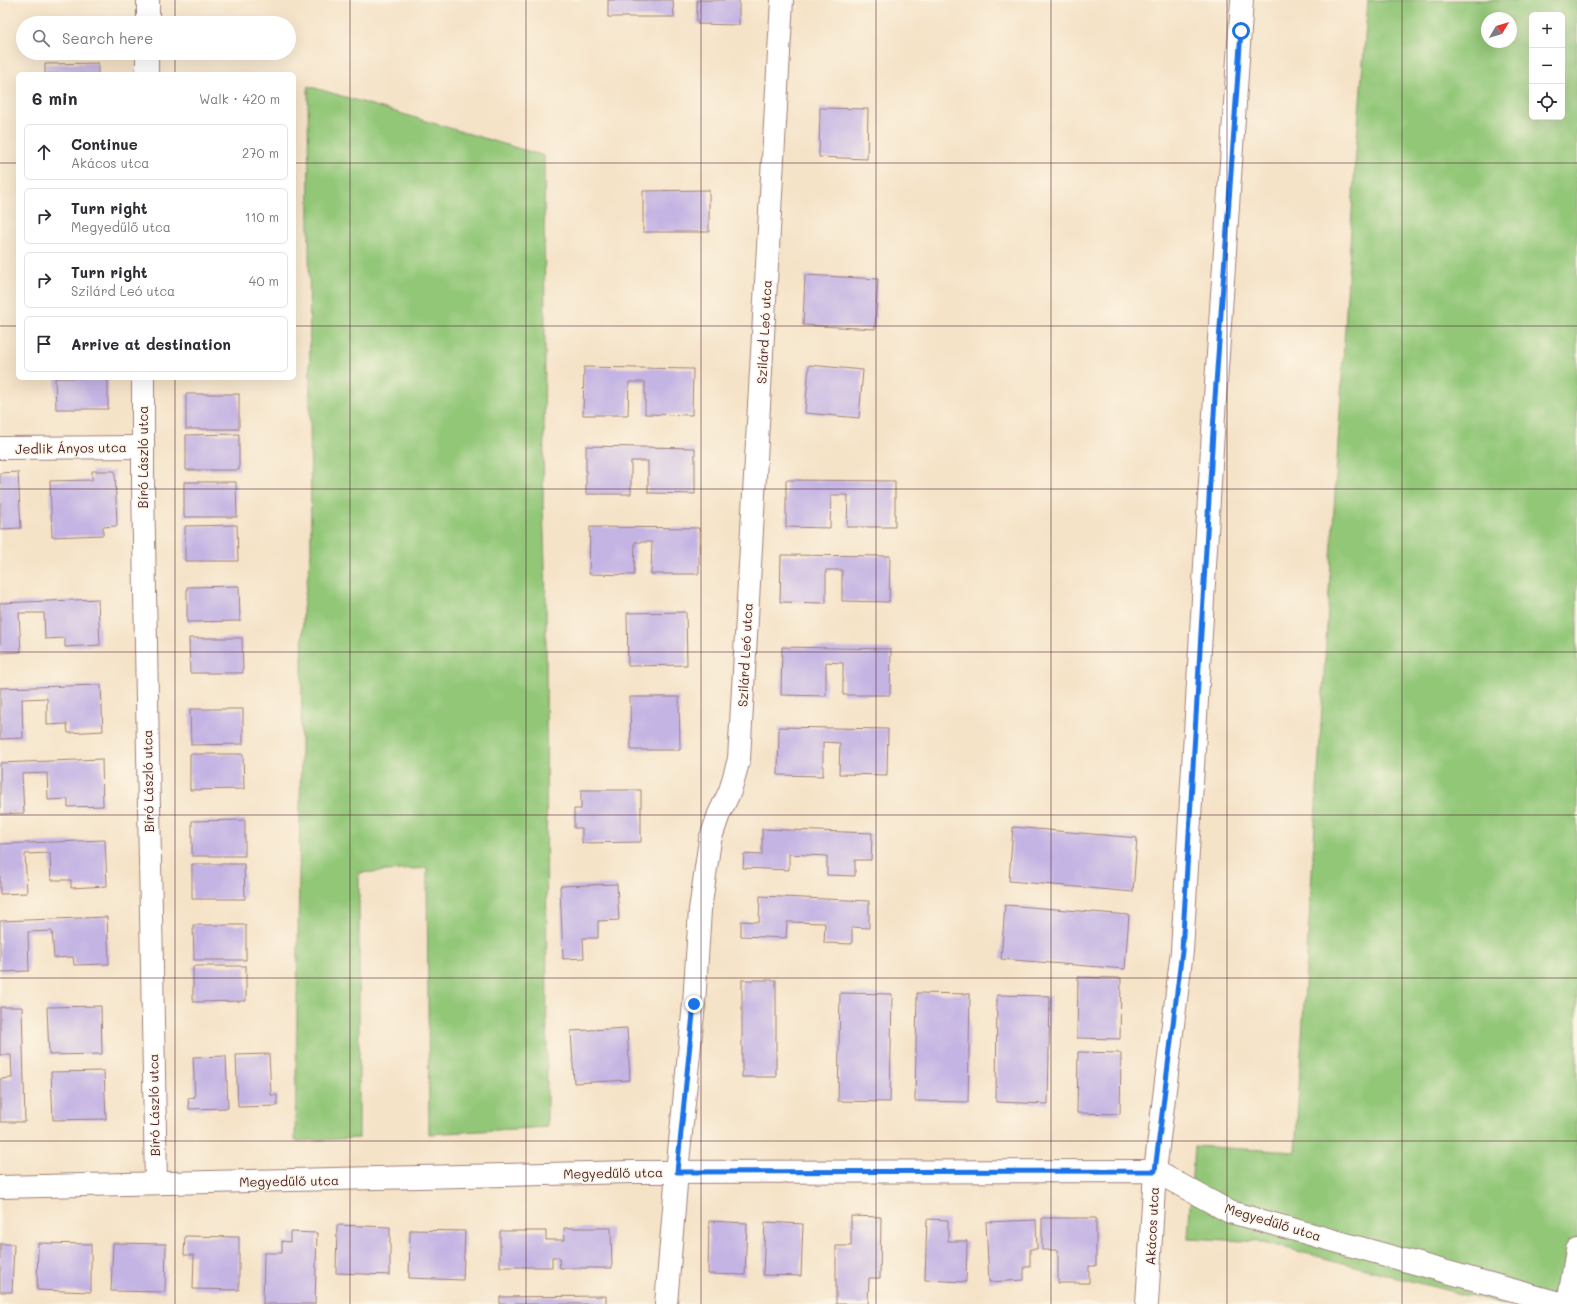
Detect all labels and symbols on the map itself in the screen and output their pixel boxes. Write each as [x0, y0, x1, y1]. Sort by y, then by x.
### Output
north arrow [1481, 12, 1517, 48]
route start [1232, 22, 1250, 40]
street label: Szilárd Leó utca [752, 280, 775, 384]
street label: Bíró László utca [134, 406, 151, 508]
street label: Jedlik Ányos utca [15, 438, 127, 457]
street label: Szilárd Leó utca [733, 603, 756, 707]
street label: Bíró László utca [138, 729, 157, 833]
route end [685, 995, 703, 1013]
street label: Bíró László utca [144, 1053, 163, 1157]
street label: Megyedűlő utca [563, 1163, 663, 1182]
street label: Megyedűlő utca [239, 1171, 339, 1190]
street label: Akácos utca [1141, 1186, 1162, 1266]
street label: Megyedűlő utca [1223, 1199, 1323, 1244]

